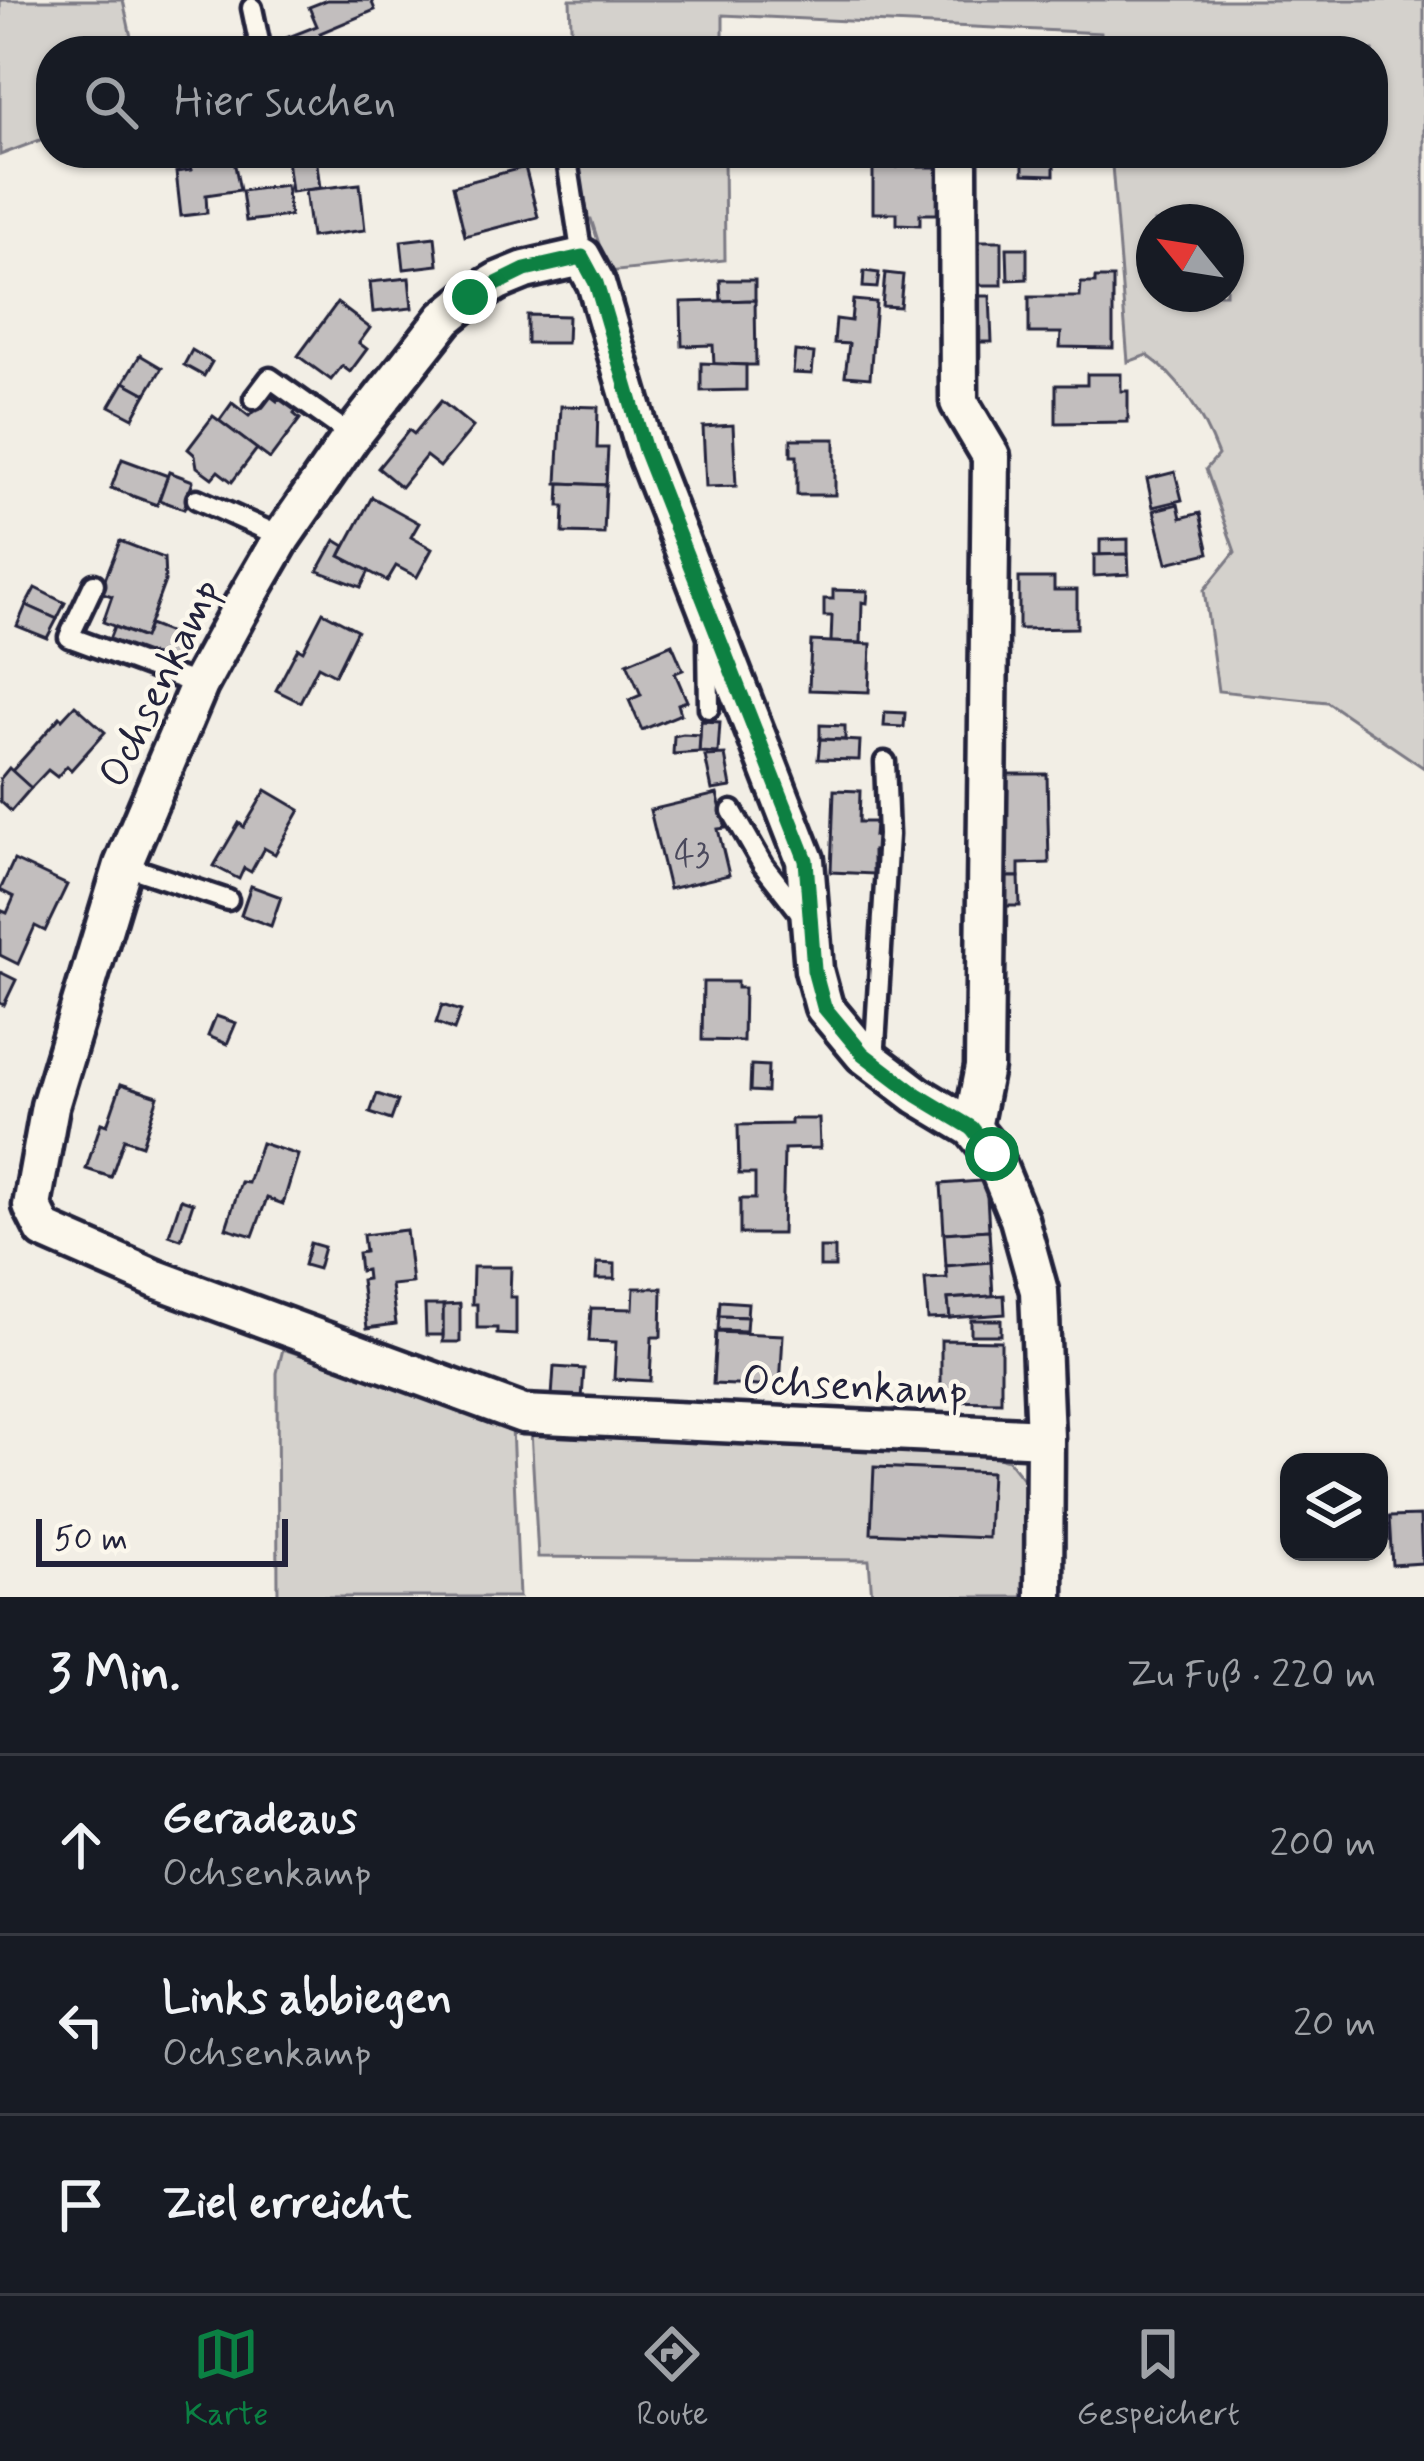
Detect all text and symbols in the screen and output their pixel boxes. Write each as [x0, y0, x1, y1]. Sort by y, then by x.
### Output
search box [36, 36, 1388, 168]
icon: search [78, 69, 144, 135]
text: Hier suchen [174, 73, 396, 132]
north arrow [1136, 204, 1244, 312]
route end [443, 270, 497, 324]
street label: Ochsenkamp [87, 570, 235, 797]
house number: 43 [674, 832, 710, 879]
route start [965, 1127, 1019, 1181]
street label: Ochsenkamp [741, 1354, 969, 1421]
map controls [1280, 1453, 1388, 1561]
button: layers [1280, 1453, 1388, 1561]
scale bar [36, 1513, 288, 1566]
text: 50 m [54, 1518, 128, 1562]
text: 3 Min. [48, 1642, 180, 1708]
text: Zu Fuß · 220 m [1127, 1650, 1376, 1701]
text: Geradeaus [162, 1790, 357, 1849]
icon: ahead [48, 1812, 114, 1878]
text: 200 m [1270, 1819, 1376, 1870]
text: Ochsenkamp [162, 1849, 371, 1900]
text: Links abbiegen [162, 1970, 452, 2029]
icon: left [48, 1992, 114, 2058]
text: 20 m [1293, 1999, 1376, 2050]
text: Ochsenkamp [162, 2029, 371, 2080]
icon: arrive [48, 2172, 114, 2238]
text: Ziel erreicht [162, 2175, 412, 2234]
tab: Karte [184, 2321, 268, 2437]
tab: Route [637, 2321, 708, 2437]
tab: Gespeichert [1077, 2321, 1240, 2437]

